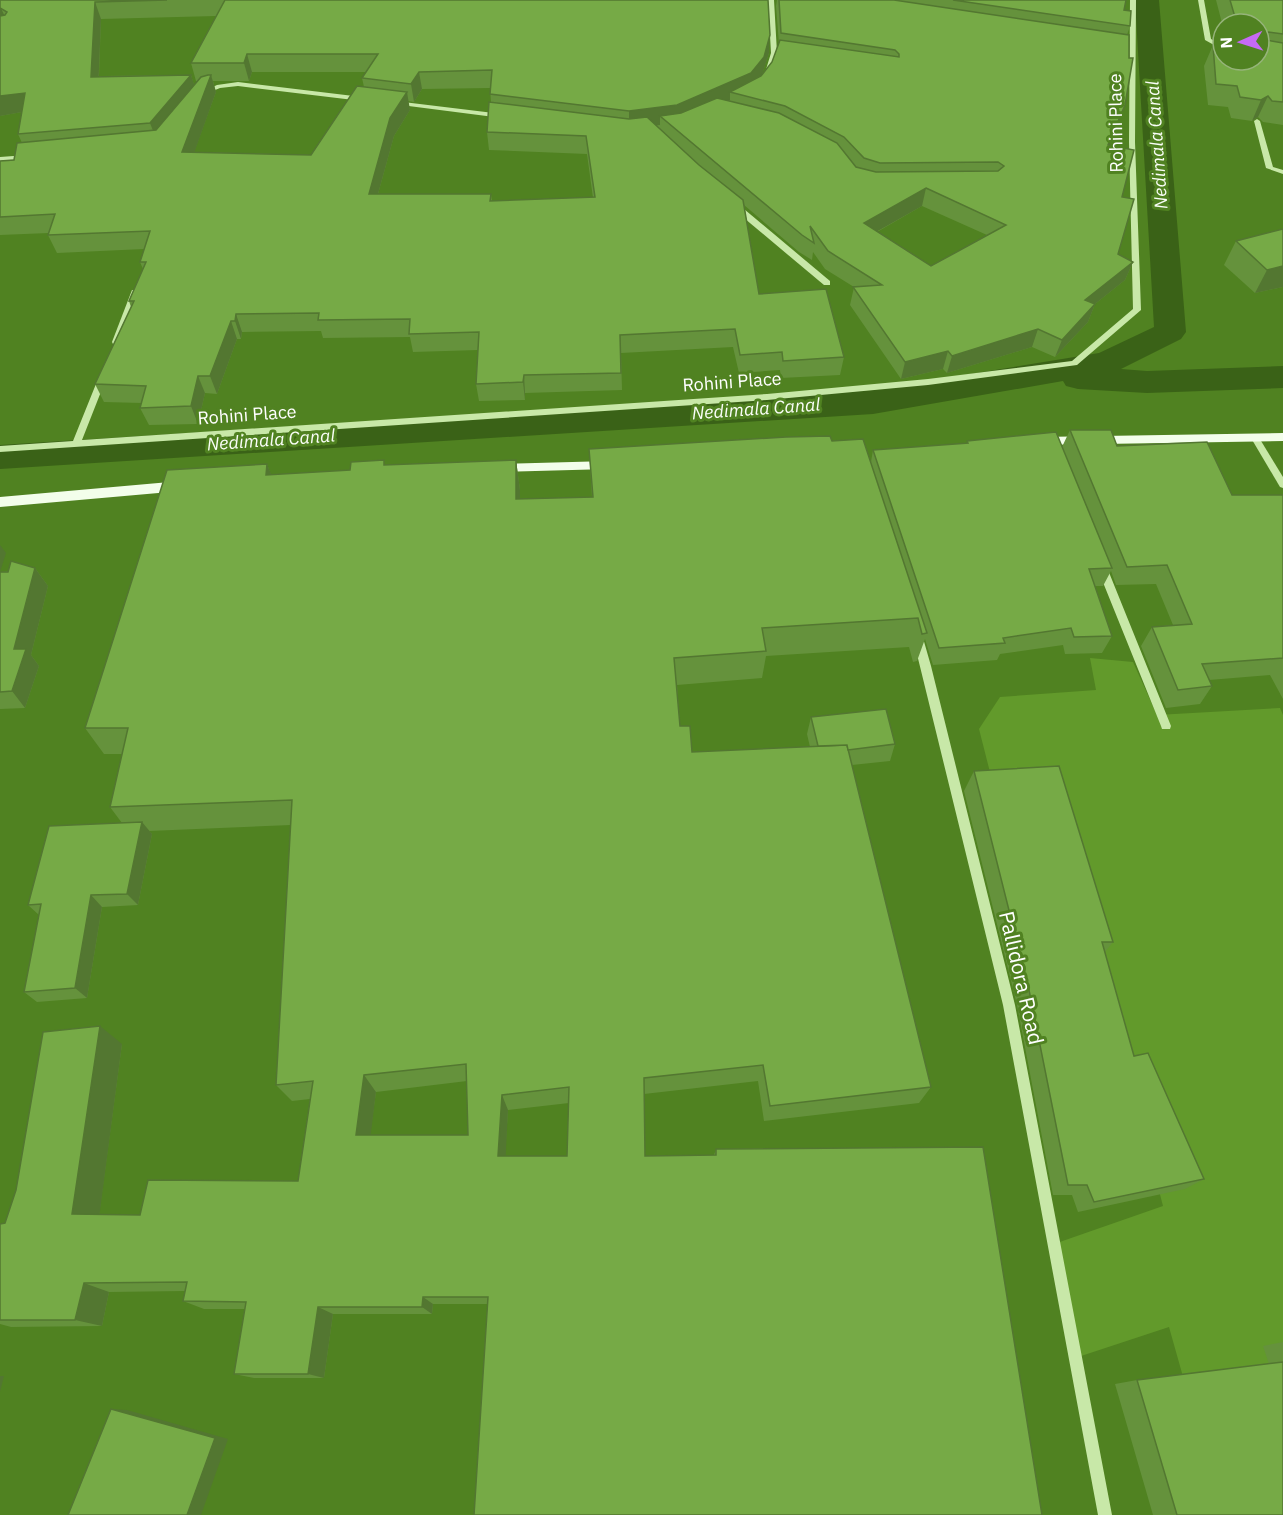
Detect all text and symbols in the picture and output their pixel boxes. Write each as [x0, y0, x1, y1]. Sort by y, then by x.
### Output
north arrow [1211, 12, 1271, 72]
text: N [1216, 36, 1236, 49]
street label: Rohini Place [1103, 73, 1128, 173]
water label: Nedimala Canal [1141, 80, 1172, 210]
street label: Rohini Place [682, 367, 782, 396]
water label: Nedimala Canal [691, 393, 821, 424]
street label: Rohini Place [197, 400, 297, 429]
water label: Nedimala Canal [206, 424, 336, 455]
street label: Pallidora Road [993, 908, 1051, 1047]

